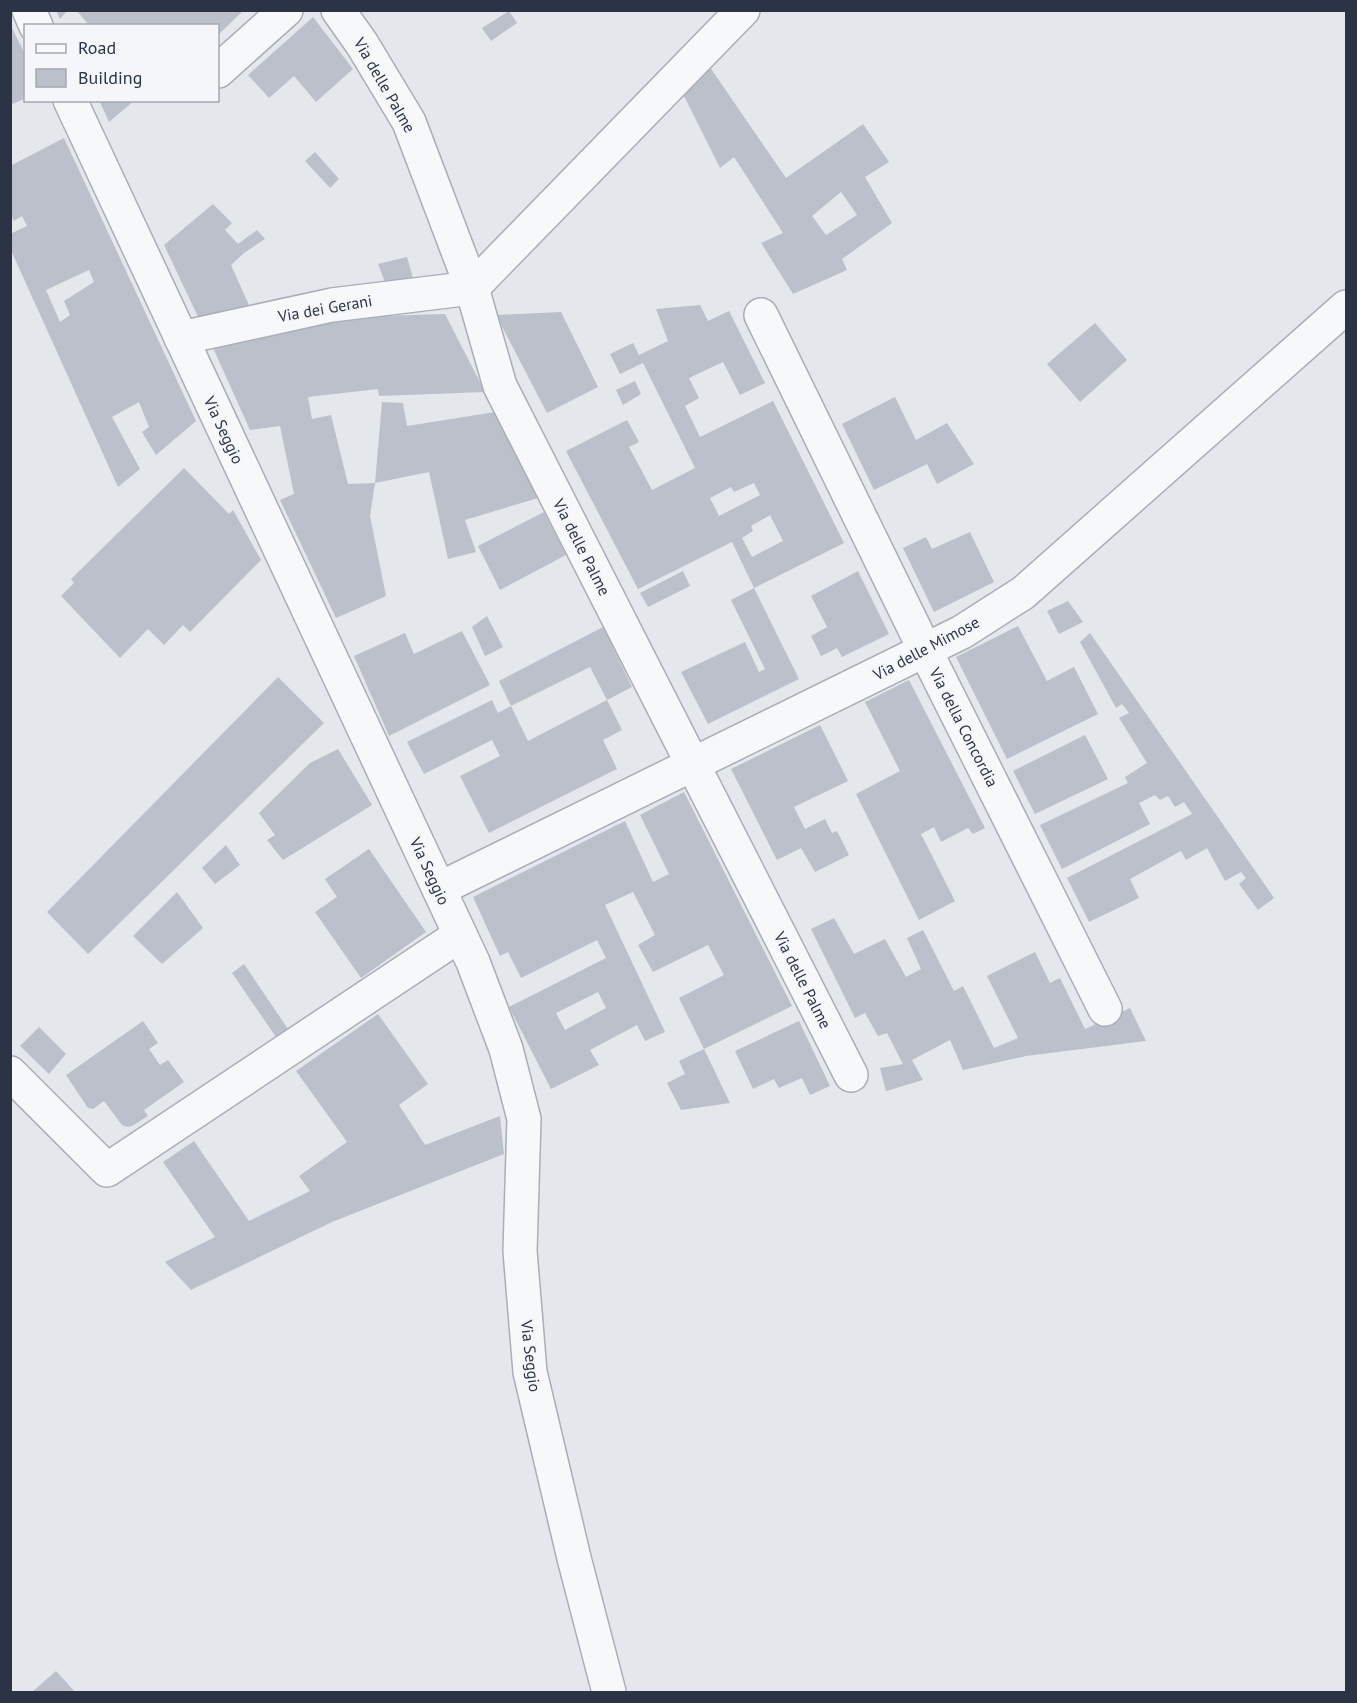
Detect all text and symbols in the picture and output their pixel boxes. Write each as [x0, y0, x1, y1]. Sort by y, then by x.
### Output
legend [24, 24, 219, 102]
street label: Via delle Palme [349, 33, 420, 136]
text: Road [78, 36, 116, 59]
text: Building [78, 66, 142, 89]
street label: Via dei Gerani [275, 290, 374, 326]
street label: Via Seggio [199, 392, 248, 467]
street label: Via delle Palme [549, 494, 615, 599]
street label: Via delle Mimose [869, 612, 983, 685]
street label: Via della Concordia [925, 663, 1003, 790]
street label: Via Seggio [405, 833, 454, 908]
street label: Via delle Palme [770, 927, 836, 1032]
street label: Via Seggio [517, 1318, 545, 1393]

